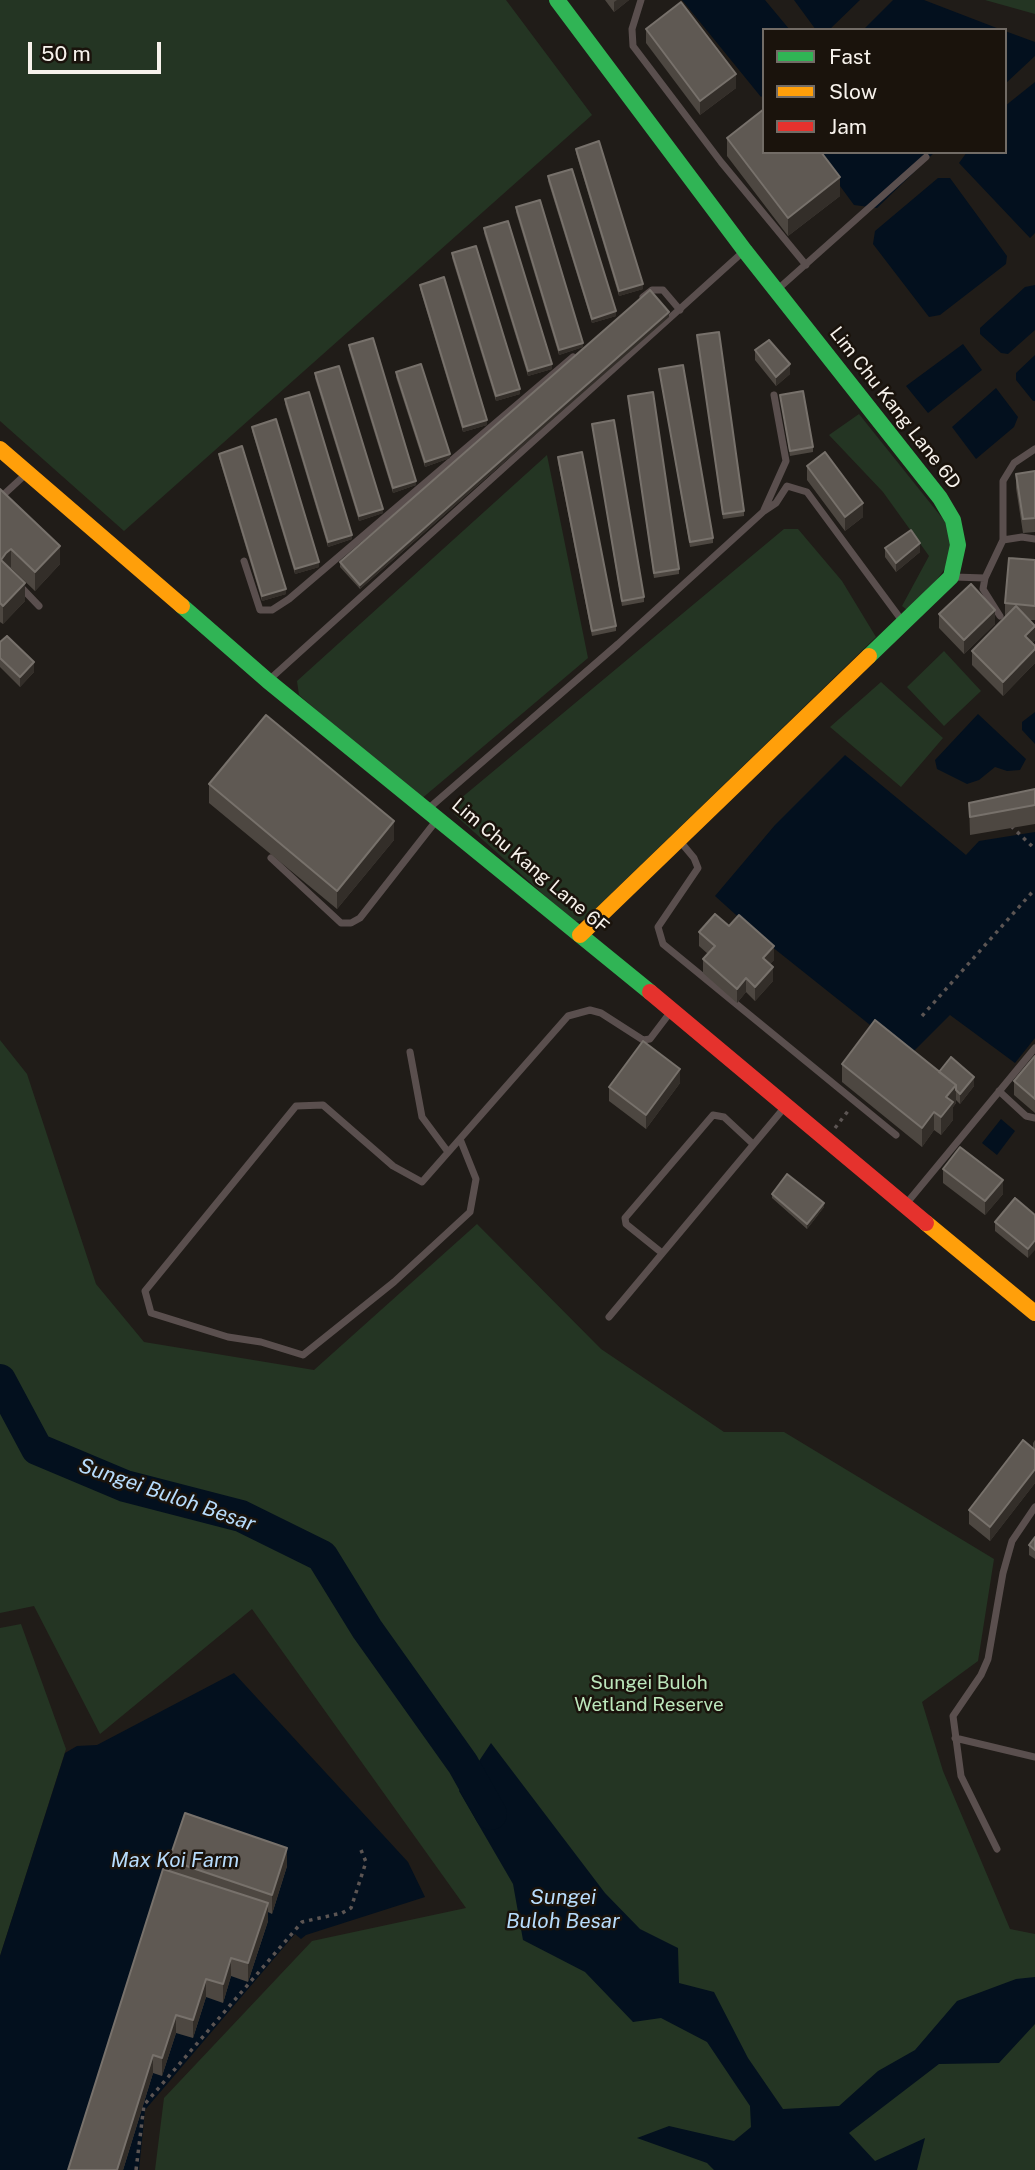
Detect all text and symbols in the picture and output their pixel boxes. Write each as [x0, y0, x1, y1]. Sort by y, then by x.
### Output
scale bar [32, 28, 164, 72]
legend [762, 28, 1007, 154]
text: 50 m [41, 41, 91, 66]
text: Fast [829, 44, 871, 69]
text: Slow [829, 79, 877, 104]
text: Jam [829, 114, 867, 139]
street label: Lim Chu Kang Lane 6D [825, 322, 965, 494]
street label: Lim Chu Kang Lane 6F [447, 794, 613, 938]
water label: Sungei Buloh Besar [75, 1453, 259, 1537]
park label: Sungei Buloh Wetland Reserve [574, 1672, 724, 1716]
water label: Max Koi Farm [111, 1848, 239, 1874]
water label: Sungei Buloh Besar [506, 1885, 620, 1935]

